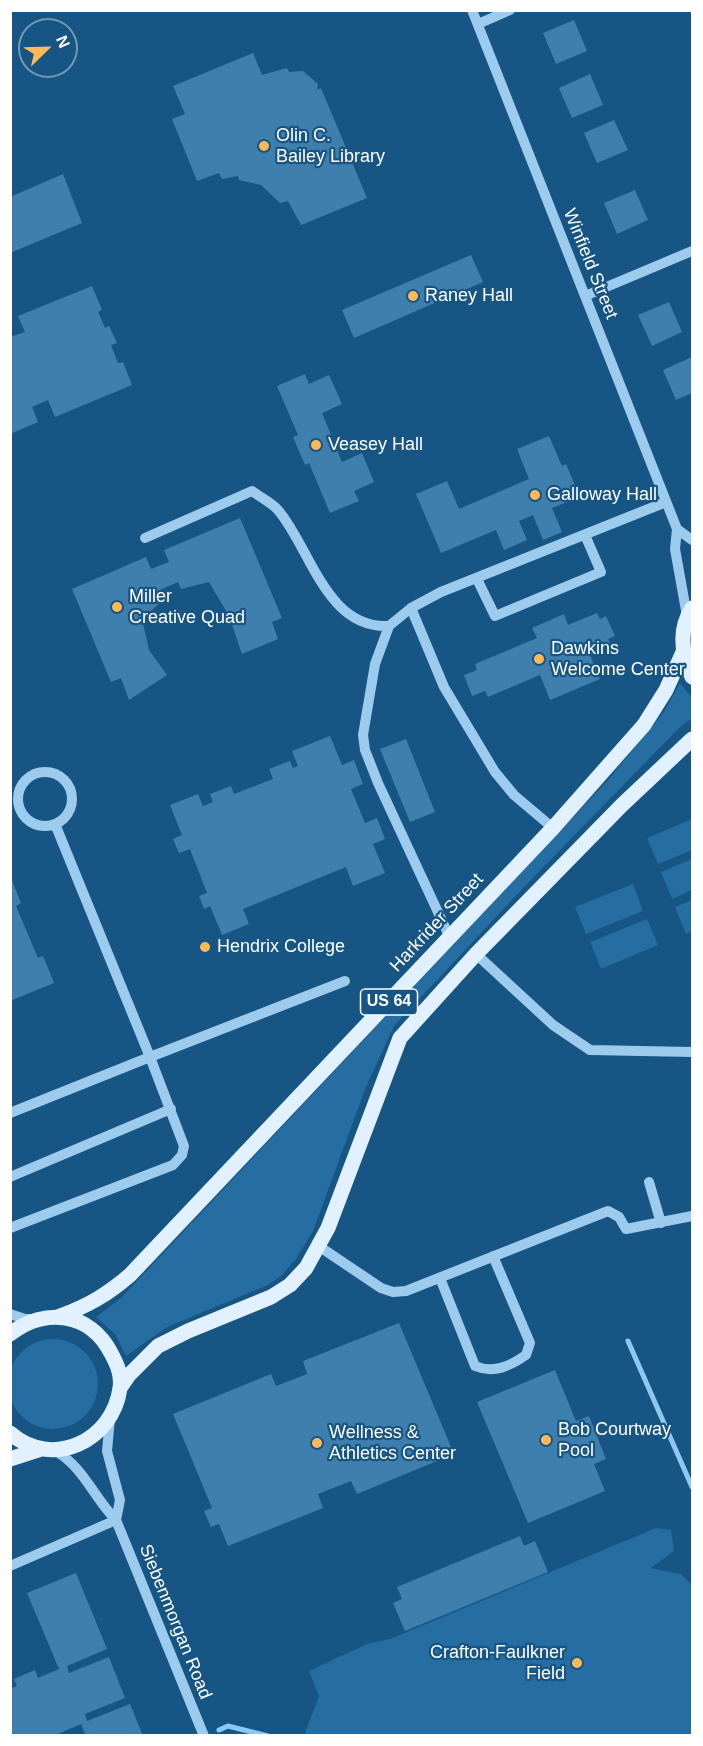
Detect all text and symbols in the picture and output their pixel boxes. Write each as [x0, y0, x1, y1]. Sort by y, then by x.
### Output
north arrow [18, 18, 78, 78]
text: N [53, 33, 73, 50]
place label: Olin C. Bailey Library [276, 125, 385, 168]
marker: Olin C. Bailey Library [257, 139, 271, 153]
street label: Winfield Street [558, 206, 622, 322]
place label: Raney Hall [425, 285, 513, 307]
marker: Raney Hall [406, 289, 420, 303]
place label: Veasey Hall [328, 434, 423, 456]
marker: Veasey Hall [309, 438, 323, 452]
place label: Galloway Hall [547, 484, 657, 506]
marker: Galloway Hall [528, 488, 542, 502]
place label: Miller Creative Quad [129, 586, 245, 628]
marker: Miller Creative Quad [110, 600, 124, 614]
place label: Dawkins Welcome Center [551, 638, 685, 680]
marker: Dawkins Welcome Center [532, 652, 546, 666]
street label: Harkrider Street [386, 869, 488, 977]
place label: Hendrix College [217, 936, 345, 958]
marker: Hendrix College [198, 940, 212, 954]
road number: US 64 [360, 989, 418, 1015]
place label: Bob Courtway Pool [558, 1419, 671, 1462]
place label: Wellness & Athletics Center [329, 1422, 456, 1464]
marker: Bob Courtway Pool [539, 1433, 553, 1447]
marker: Wellness & Athletics Center [310, 1436, 324, 1450]
street label: Siebenmorgan Road [134, 1541, 216, 1703]
place label: Crafton-Faulkner Field [430, 1642, 565, 1684]
marker: Crafton-Faulkner Field [570, 1656, 584, 1670]

